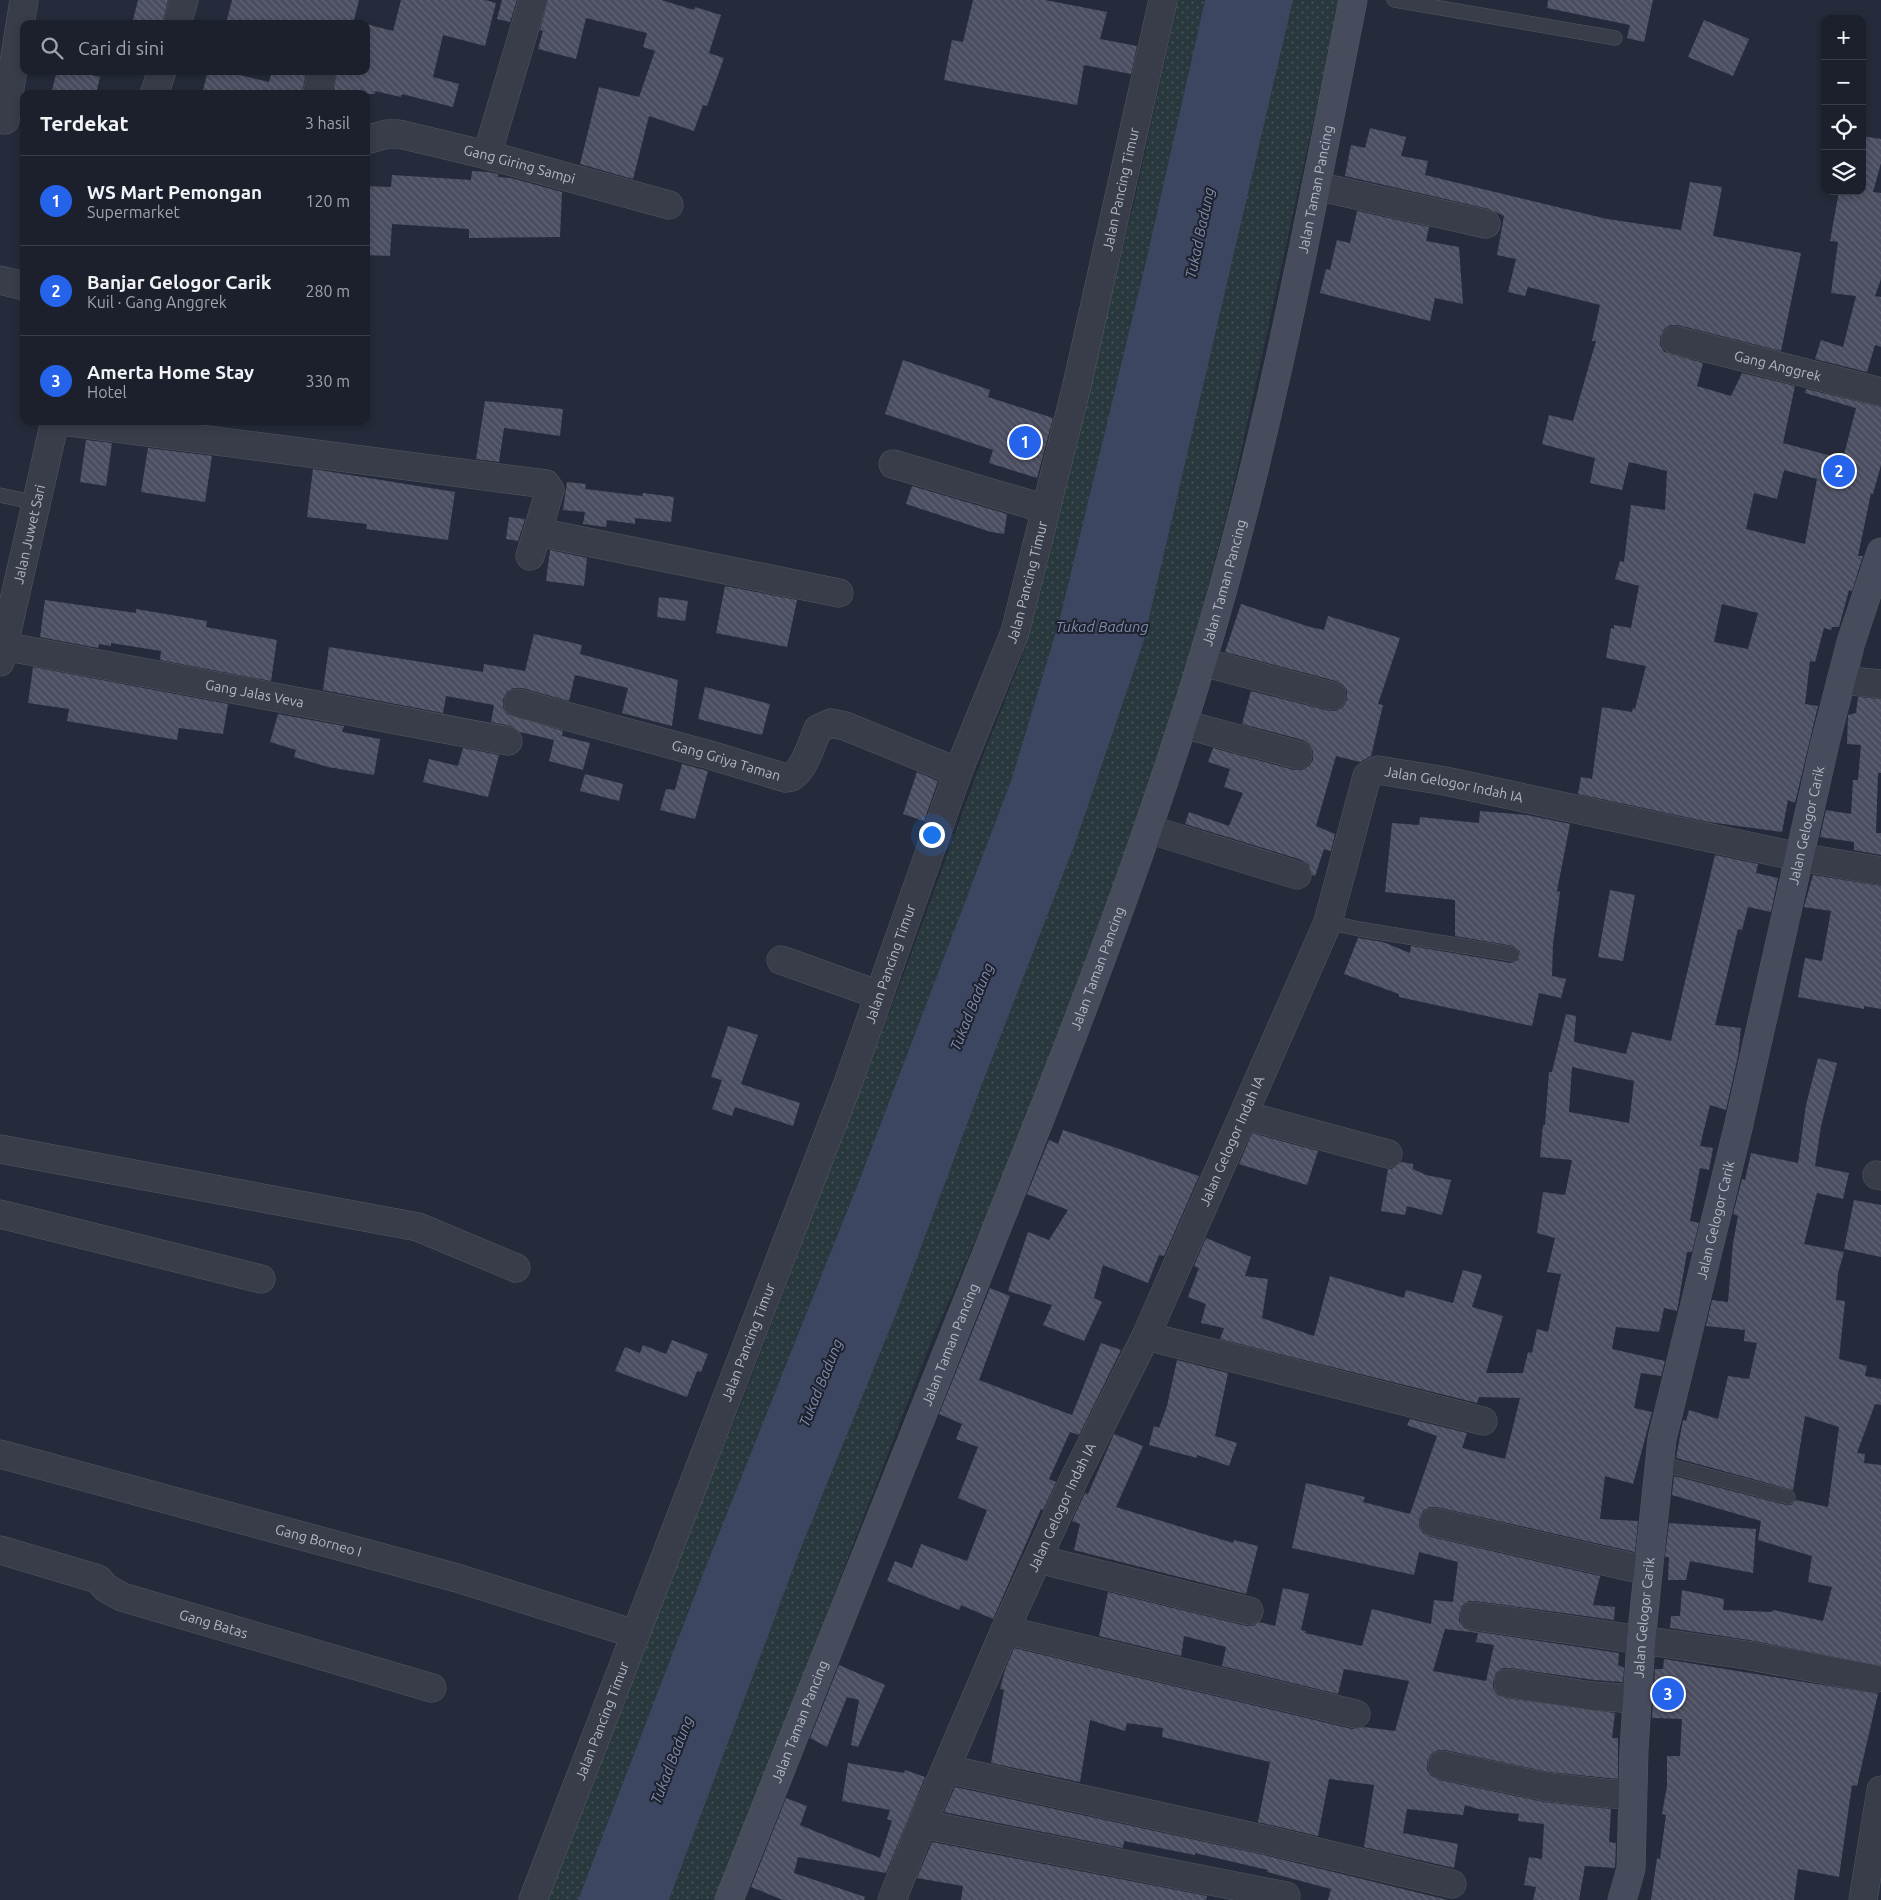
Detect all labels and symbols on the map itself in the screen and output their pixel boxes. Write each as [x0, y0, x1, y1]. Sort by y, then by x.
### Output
street label: Jalan Taman Pancing [1295, 123, 1336, 255]
street label: Jalan Pancing Timur [1099, 125, 1142, 252]
street label: Gang Giring Sampi [462, 142, 577, 187]
water label: Tukad Badung [1182, 186, 1217, 280]
street label: Gang Anggrek [1733, 347, 1823, 385]
pin: 1 [1009, 423, 1041, 461]
pin: 2 [1823, 452, 1855, 490]
street label: Jalan Juwet Sari [10, 483, 48, 586]
street label: Jalan Taman Pancing [1199, 518, 1249, 648]
street label: Jalan Pancing Timur [1003, 519, 1051, 646]
water label: Tukad Badung [1055, 618, 1149, 635]
street label: Gang Jalas Veva [204, 676, 305, 710]
street label: Gang Griya Taman [670, 737, 783, 784]
street label: Jalan Gelogor Indah IA [1383, 763, 1525, 806]
street label: Jalan Gelogor Carik [1785, 764, 1828, 886]
your location [919, 822, 945, 848]
street label: Jalan Pancing Timur [862, 901, 919, 1026]
street label: Jalan Taman Pancing [1067, 904, 1128, 1032]
water label: Tukad Badung [946, 960, 997, 1053]
street label: Jalan Gelogor Indah IA [1196, 1073, 1267, 1209]
street label: Jalan Gelogor Carik [1693, 1159, 1738, 1281]
street label: Jalan Pancing Timur [718, 1280, 779, 1404]
street label: Jalan Taman Pancing [918, 1281, 982, 1408]
water label: Tukad Badung [795, 1336, 846, 1429]
street label: Jalan Gelogor Indah IA [1025, 1440, 1099, 1574]
street label: Gang Borneo I [273, 1521, 363, 1560]
street label: Jalan Gelogor Carik [1631, 1556, 1658, 1679]
street label: Gang Batas [177, 1606, 250, 1641]
street label: Jalan Taman Pancing [768, 1658, 831, 1785]
street label: Jalan Pancing Timur [572, 1659, 632, 1782]
pin: 3 [1652, 1675, 1684, 1713]
water label: Tukad Badung [647, 1713, 696, 1806]

